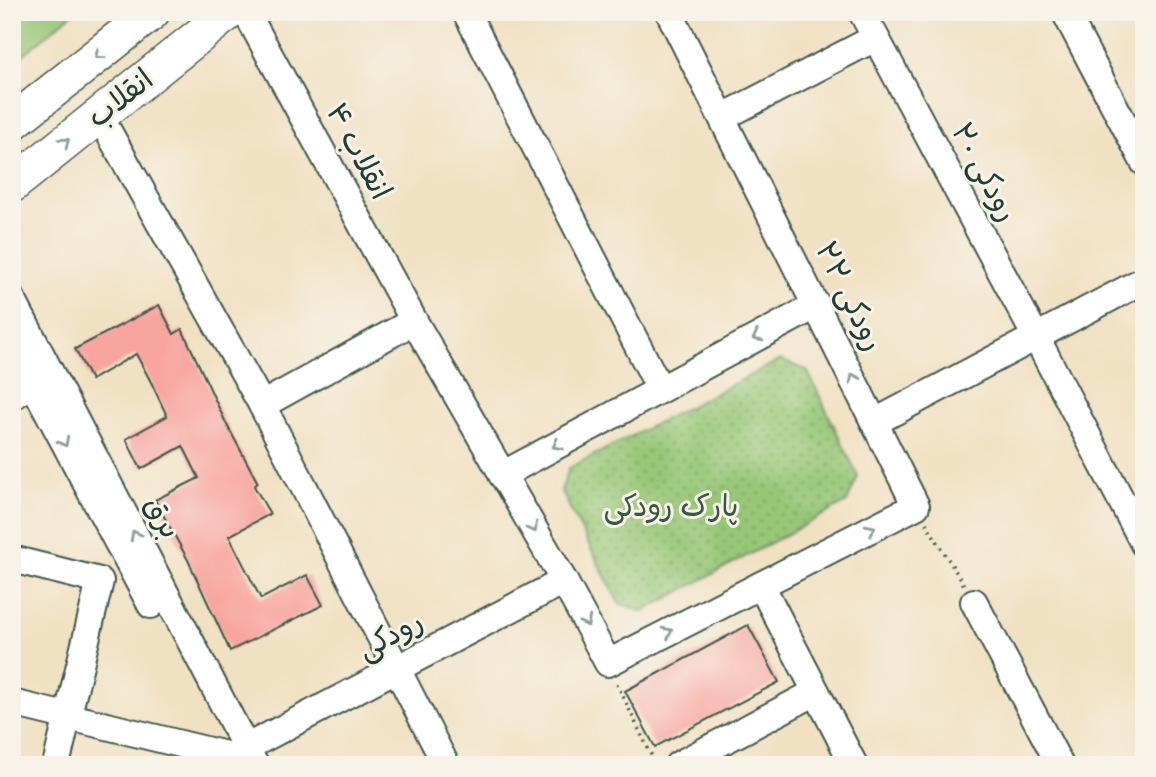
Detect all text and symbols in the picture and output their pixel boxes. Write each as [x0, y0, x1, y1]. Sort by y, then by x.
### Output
one-way arrow [94, 46, 106, 59]
street label: انقلاب [79, 60, 165, 141]
street label: انقلاب ۴ [312, 96, 400, 209]
street label: رودکی ۲۰ [938, 116, 1027, 231]
one-way arrow [58, 137, 70, 150]
street label: رودکی ۲۲ [802, 235, 893, 360]
one-way arrow [752, 329, 764, 342]
one-way arrow [848, 373, 862, 385]
one-way arrow [55, 435, 69, 447]
one-way arrow [552, 437, 564, 450]
park label: پارک رودکی [604, 487, 738, 531]
street label: برق [131, 489, 190, 548]
one-way arrow [525, 521, 538, 534]
one-way arrow [864, 523, 876, 537]
one-way arrow [130, 529, 143, 542]
street label: رودکی [351, 602, 432, 673]
one-way arrow [578, 615, 591, 627]
one-way arrow [661, 626, 673, 640]

